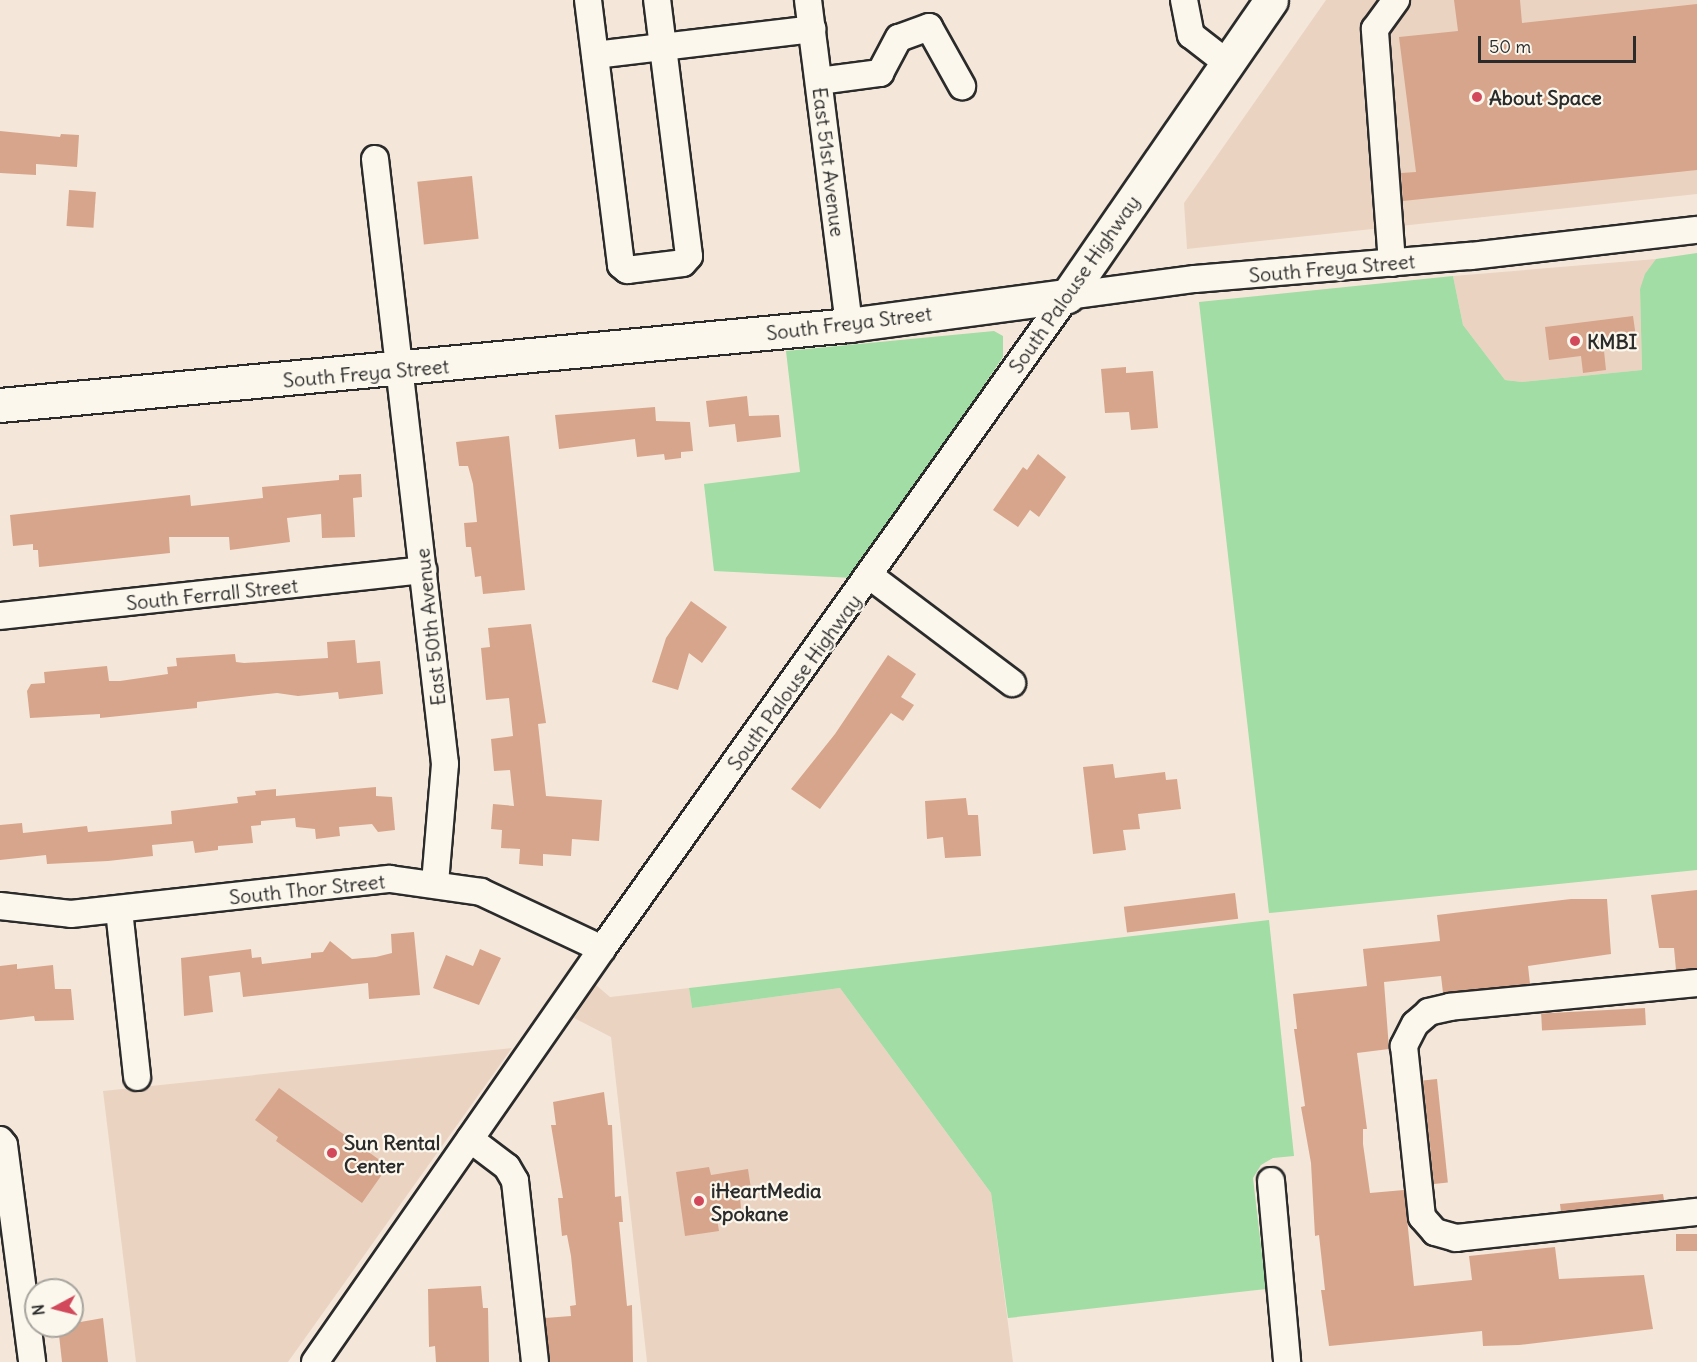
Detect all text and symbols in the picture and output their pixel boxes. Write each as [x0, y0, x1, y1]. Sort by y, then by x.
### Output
scale bar [1481, 24, 1638, 62]
text: 50 m [1489, 35, 1531, 58]
place label: About Space [1489, 85, 1602, 109]
street label: East 51st Avenue [808, 86, 850, 238]
marker: About Space [1470, 90, 1484, 104]
street label: South Palouse Highway [1003, 190, 1145, 378]
street label: South Freya Street [1248, 249, 1416, 287]
street label: South Freya Street [765, 301, 933, 345]
place label: KMBI [1587, 329, 1637, 353]
marker: KMBI [1568, 334, 1582, 348]
street label: South Freya Street [282, 354, 450, 392]
street label: East 50th Avenue [410, 547, 450, 707]
street label: South Ferrall Street [125, 573, 299, 615]
street label: South Palouse Highway [722, 589, 866, 775]
street label: South Thor Street [228, 869, 386, 909]
place label: Sun Rental Center [344, 1130, 440, 1177]
marker: Sun Rental Center [325, 1146, 339, 1160]
place label: iHeartMedia Spokane [711, 1178, 821, 1225]
marker: iHeartMedia Spokane [692, 1194, 706, 1208]
north arrow [24, 1278, 84, 1338]
text: N [28, 1303, 49, 1317]

